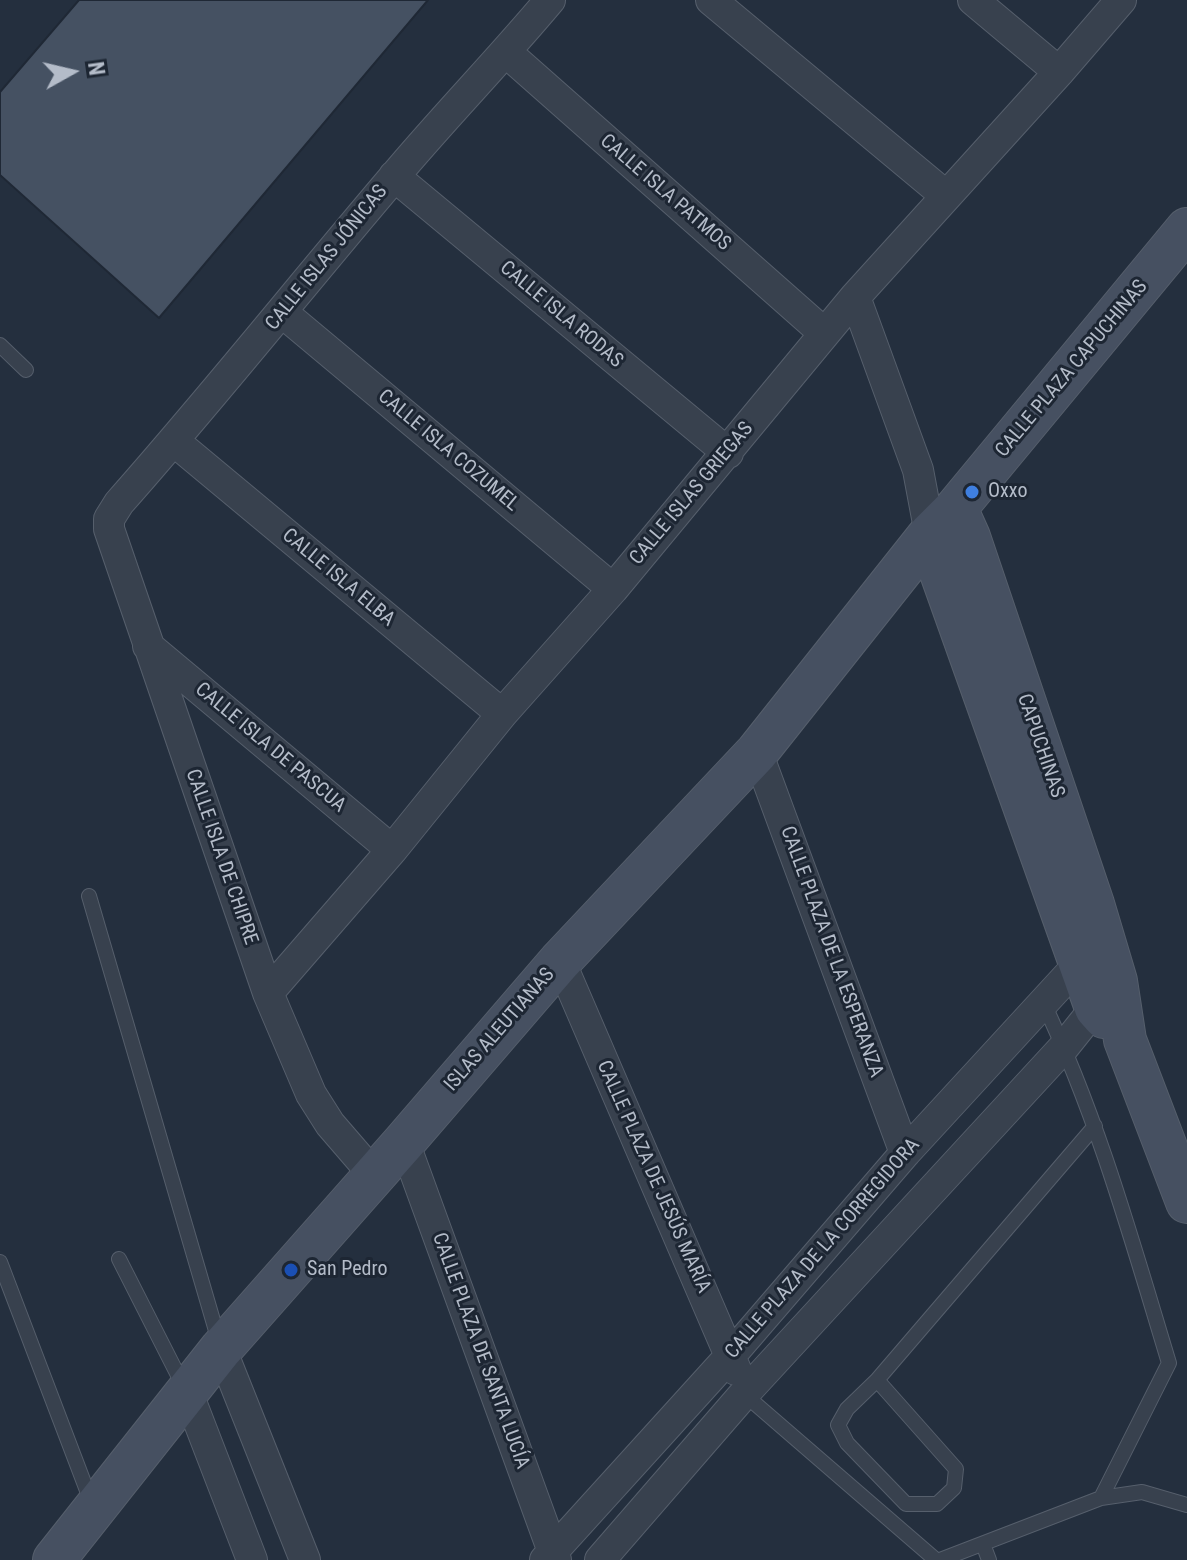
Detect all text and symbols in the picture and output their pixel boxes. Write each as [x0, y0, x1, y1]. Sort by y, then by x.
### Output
north arrow [32, 32, 112, 112]
text: N [83, 60, 110, 77]
street label: CALLE ISLA PATMOS [595, 130, 735, 256]
street label: CALLE ISLAS JÓNICAS [261, 180, 393, 336]
street label: CALLE ISLA RODAS [495, 257, 627, 373]
street label: CALLE PLAZA CAPUCHINAS [991, 276, 1153, 462]
street label: CALLE ISLA COZUMEL [372, 385, 524, 517]
street label: CALLE ISLAS GRIEGAS [625, 418, 759, 570]
place label: Oxxo [988, 480, 1027, 504]
marker: Oxxo [963, 483, 981, 501]
street label: CALLE ISLA ELBA [277, 524, 399, 632]
street label: CALLE ISLA DE PASCUA [190, 678, 350, 818]
street label: CAPUCHINAS [1011, 691, 1069, 801]
street label: CALLE ISLA DE CHIPRE [180, 766, 262, 948]
street label: CALLE PLAZA DE LA ESPERANZA [774, 823, 888, 1081]
street label: ISLAS ALEUTIANAS [440, 963, 560, 1097]
street label: CALLE PLAZA DE JESÚS MARÍA [591, 1057, 715, 1297]
street label: CALLE PLAZA DE LA CORREGIDORA [721, 1134, 925, 1364]
street label: CALLE PLAZA DE SANTA LUCÍA [426, 1230, 534, 1472]
place label: San Pedro [307, 1258, 387, 1282]
marker: San Pedro [282, 1261, 300, 1279]

